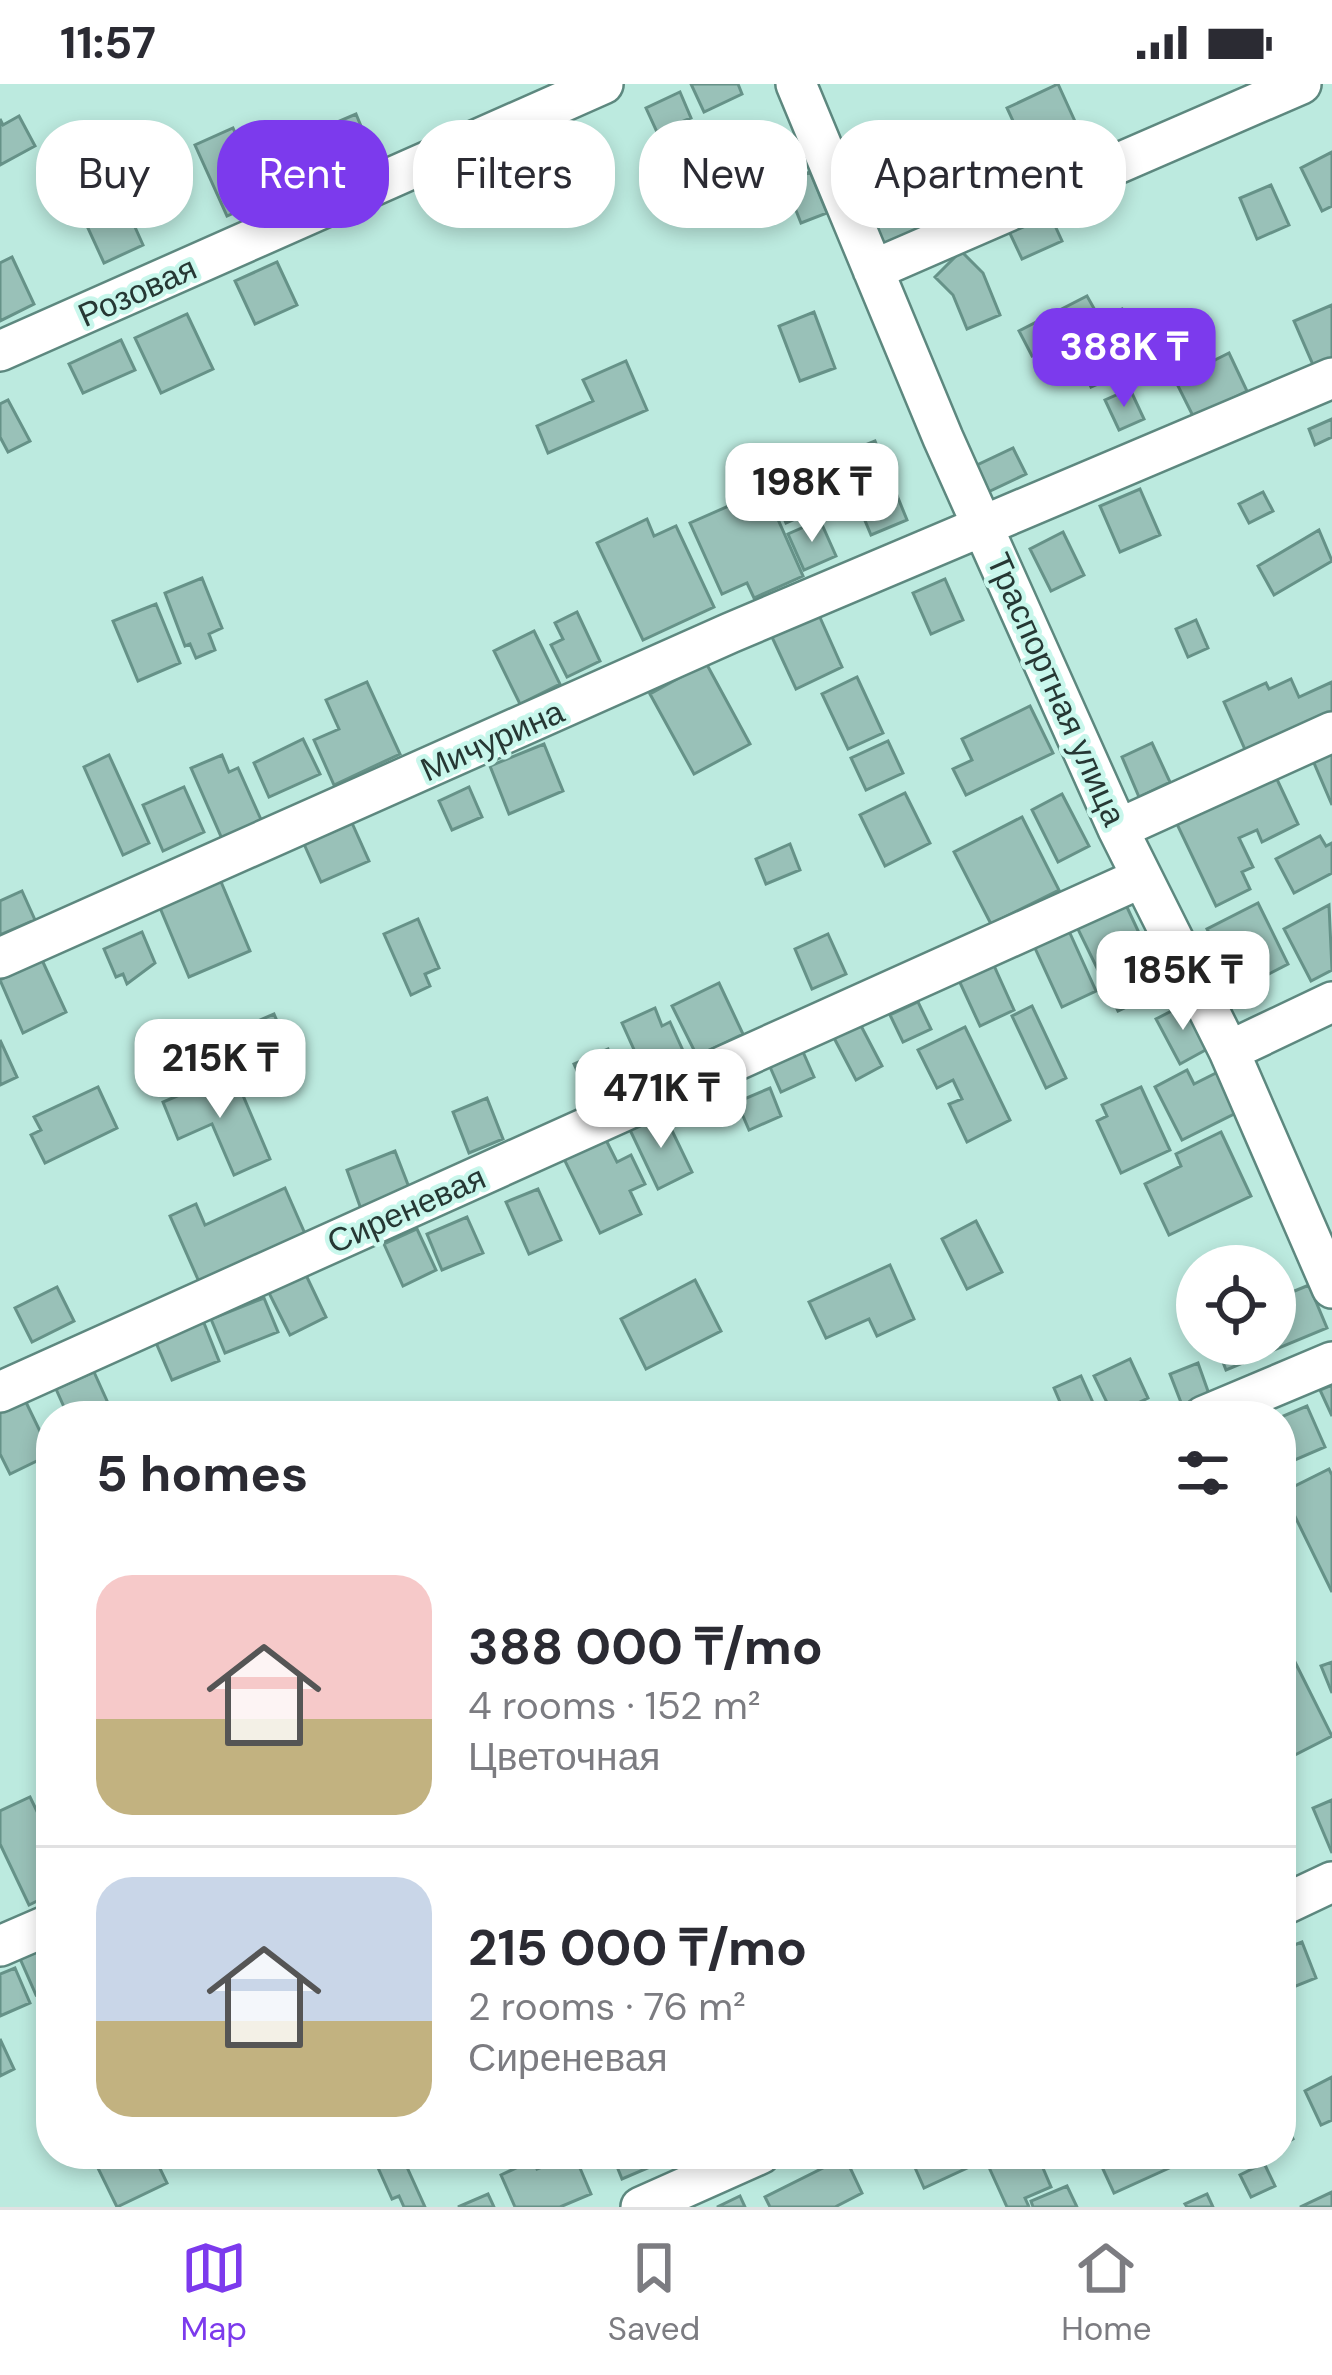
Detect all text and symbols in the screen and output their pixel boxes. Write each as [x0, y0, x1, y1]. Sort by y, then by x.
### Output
text: 11:57 [60, 13, 156, 72]
chip: Buy [36, 120, 193, 228]
chip: Rent [217, 120, 389, 228]
chip: Filters [413, 120, 615, 228]
chip: New [639, 120, 807, 228]
chip: Apartment [831, 120, 1126, 228]
street label: Розовая [71, 246, 203, 337]
pin: 388K ₸ [1026, 308, 1222, 410]
text: 388K ₸ [1060, 321, 1188, 372]
pin: 198K ₸ [714, 443, 910, 545]
text: 198K ₸ [752, 456, 872, 507]
street label: Траспортная улица [977, 546, 1136, 833]
street label: Мичурина [414, 690, 571, 791]
pin: 185K ₸ [1085, 931, 1281, 1033]
text: 185K ₸ [1123, 944, 1243, 995]
pin: 215K ₸ [122, 1019, 318, 1121]
text: 215K ₸ [162, 1032, 278, 1083]
pin: 471K ₸ [563, 1049, 759, 1151]
text: 471K ₸ [602, 1062, 720, 1113]
street label: Сиреневая [320, 1155, 492, 1263]
map controls [1176, 1245, 1296, 1365]
button: locate [1176, 1245, 1296, 1365]
text: 5 homes [96, 1440, 308, 1507]
icon: filters [1170, 1440, 1236, 1506]
text: 388 000 ₸/mo [468, 1613, 823, 1680]
icon: home [192, 1623, 336, 1767]
text: 4 rooms · 152 m² [468, 1680, 761, 1731]
text: Цветочная [468, 1731, 660, 1782]
text: 215 000 ₸/mo [468, 1914, 807, 1981]
icon: home [192, 1925, 336, 2069]
text: 2 rooms · 76 m² [468, 1981, 746, 2032]
text: Сиреневая [468, 2032, 668, 2083]
tab: Map [180, 2235, 247, 2350]
tab: Saved [608, 2235, 700, 2350]
tab: Home [1061, 2235, 1152, 2350]

